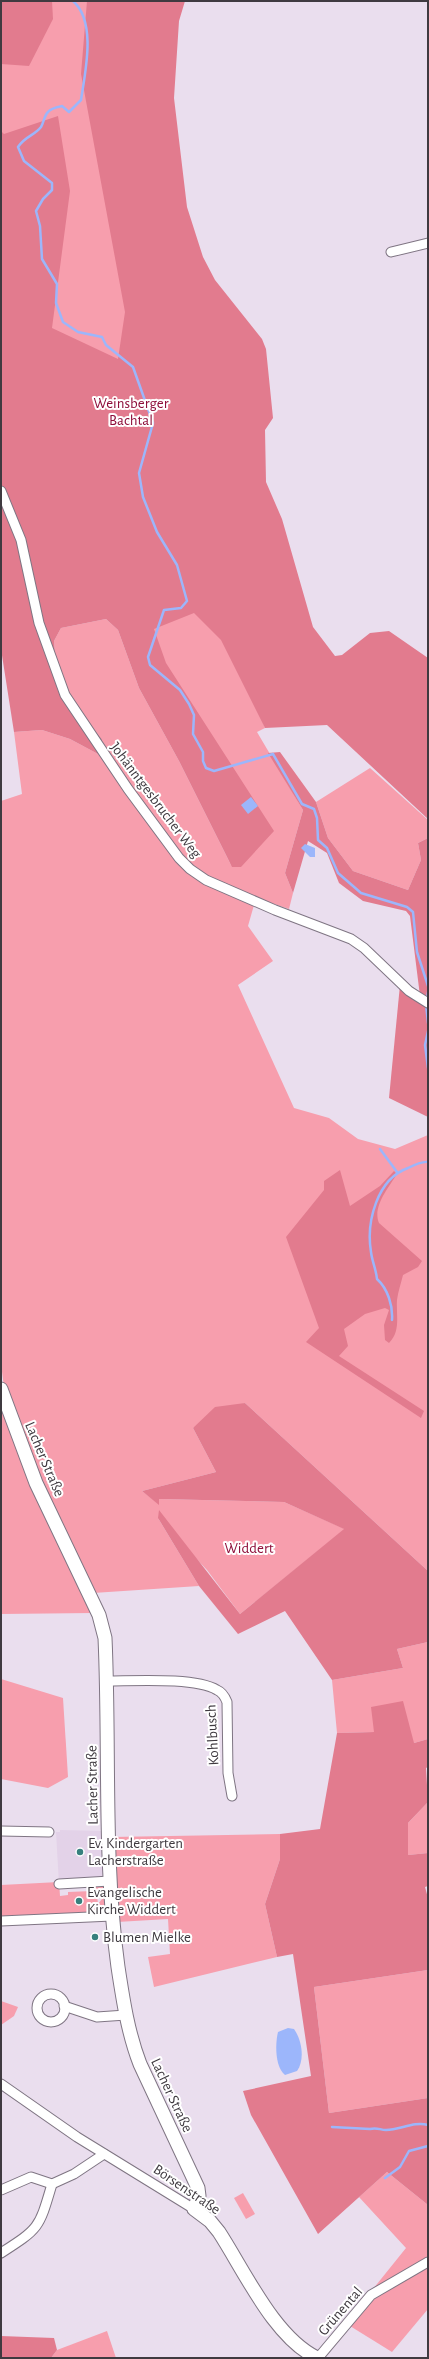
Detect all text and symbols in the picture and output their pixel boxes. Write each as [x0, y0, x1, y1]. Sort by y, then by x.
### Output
park label: Weinsberger Bachtal [93, 396, 169, 428]
street label: Johänntgesbrucher Weg [107, 740, 204, 861]
street label: Lacher Straße [22, 1420, 67, 1499]
park label: Widdert [224, 1541, 274, 1556]
street label: Kohlbusch [203, 1704, 222, 1766]
street label: Lacher Straße [84, 1745, 101, 1825]
place label: Ev. Kindergarten Lacherstraße [88, 1836, 183, 1868]
marker: Ev. Kindergarten Lacherstraße [75, 1847, 85, 1857]
place label: Evangelische Kirche Widdert [87, 1885, 176, 1917]
marker: Evangelische Kirche Widdert [74, 1896, 84, 1906]
place label: Blumen Mielke [103, 1930, 191, 1945]
marker: Blumen Mielke [90, 1932, 100, 1942]
street label: Lacher Straße [148, 2056, 195, 2135]
street label: Börsenstraße [150, 2162, 223, 2217]
street label: Grünental [315, 2284, 365, 2338]

